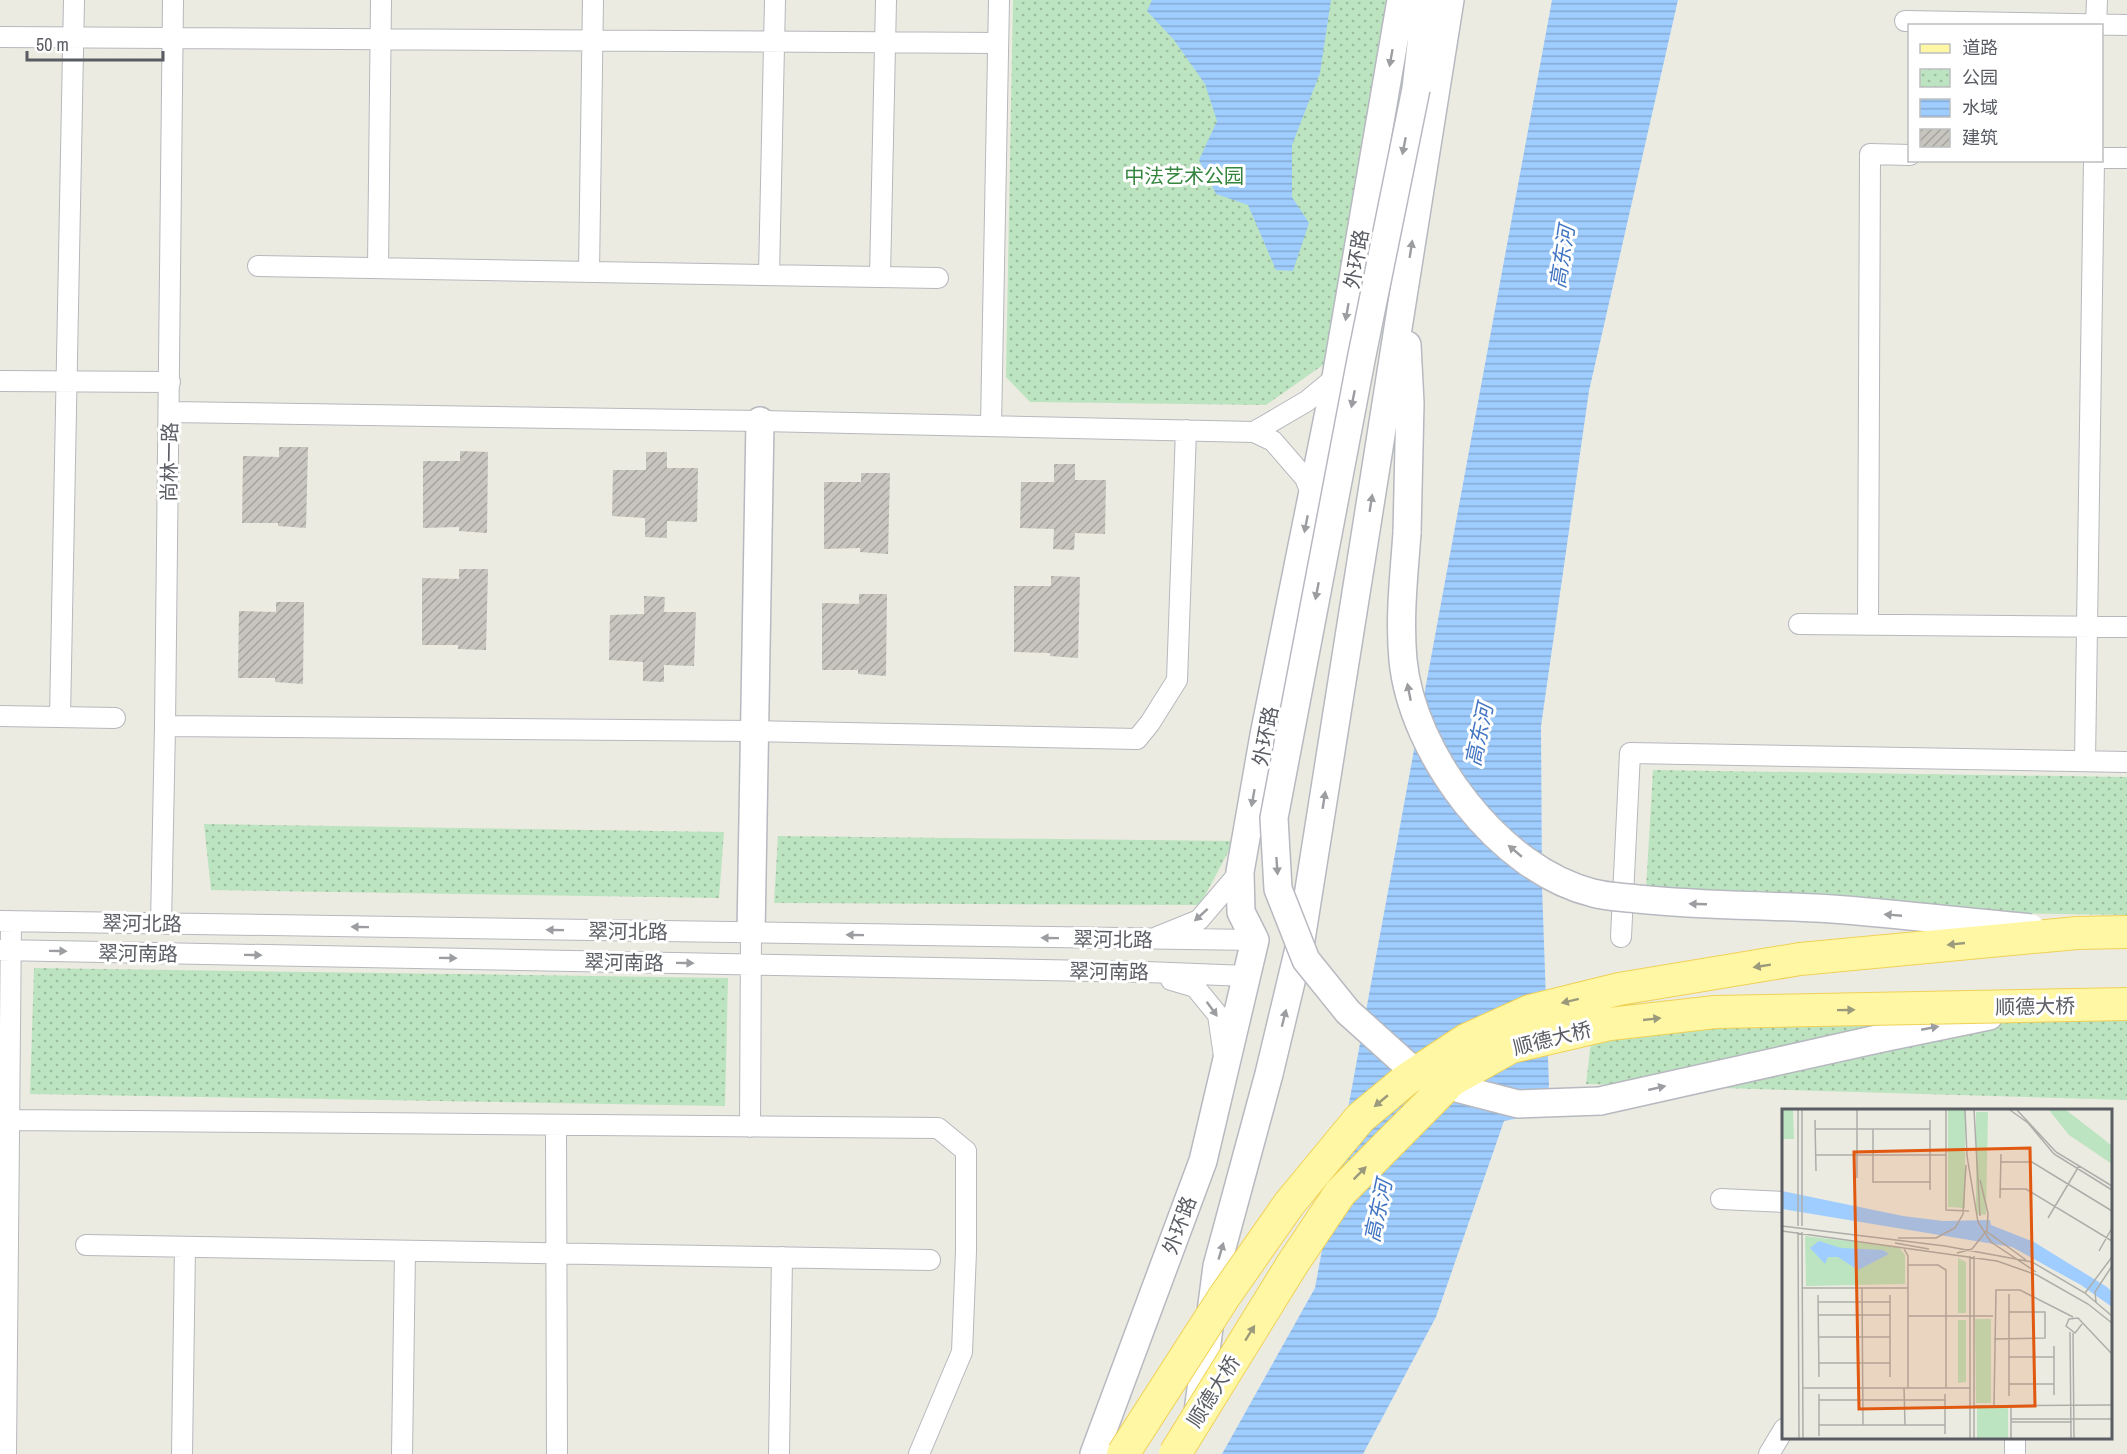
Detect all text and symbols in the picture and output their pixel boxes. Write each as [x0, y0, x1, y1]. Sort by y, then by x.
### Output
scale bar [27, 24, 164, 62]
legend [1908, 24, 2103, 162]
text: 50 m [36, 32, 69, 57]
text: 道路 [1962, 35, 1998, 60]
one-way arrow [1386, 48, 1395, 67]
text: 公园 [1962, 65, 1998, 90]
text: 水域 [1962, 95, 1998, 120]
text: 建筑 [1962, 125, 1998, 150]
one-way arrow [1399, 137, 1408, 156]
park label: 中法艺术公园 [1124, 162, 1244, 189]
water label: 高东河 [1543, 220, 1582, 290]
street label: 外环路 [1337, 227, 1375, 291]
one-way arrow [1407, 239, 1416, 258]
one-way arrow [1343, 303, 1352, 322]
one-way arrow [1348, 390, 1357, 409]
street label: 尚林一路 [155, 422, 183, 502]
one-way arrow [1366, 494, 1375, 513]
one-way arrow [1301, 515, 1310, 534]
one-way arrow [1312, 582, 1321, 601]
one-way arrow [1404, 682, 1413, 701]
water label: 高东河 [1458, 697, 1501, 769]
street label: 外环路 [1246, 704, 1284, 768]
one-way arrow [1249, 789, 1258, 808]
one-way arrow [1319, 790, 1328, 809]
one-way arrow [1507, 845, 1523, 858]
one-way arrow [1272, 856, 1282, 875]
one-way arrow [1689, 900, 1708, 909]
street label: 翠河北路 [102, 909, 182, 937]
one-way arrow [1194, 909, 1209, 922]
one-way arrow [1883, 910, 1902, 920]
street label: 翠河北路 [588, 917, 668, 945]
one-way arrow [350, 922, 369, 931]
one-way arrow [545, 925, 564, 935]
street label: 翠河北路 [1073, 925, 1153, 953]
one-way arrow [845, 930, 864, 939]
one-way arrow [1040, 933, 1059, 943]
street label: 翠河南路 [98, 939, 178, 967]
one-way arrow [1946, 939, 1965, 949]
one-way arrow [49, 946, 68, 956]
street label: 翠河南路 [584, 948, 664, 976]
one-way arrow [244, 950, 263, 960]
one-way arrow [439, 954, 458, 963]
street label: 翠河南路 [1069, 957, 1149, 985]
one-way arrow [676, 958, 695, 968]
one-way arrow [1752, 961, 1771, 970]
street label: 顺德大桥 [1995, 992, 2075, 1020]
one-way arrow [1561, 996, 1579, 1006]
one-way arrow [1206, 1001, 1218, 1017]
one-way arrow [1837, 1005, 1856, 1014]
one-way arrow [1280, 1008, 1289, 1026]
one-way arrow [1642, 1014, 1661, 1024]
street label: 顺德大桥 [1510, 1015, 1594, 1061]
one-way arrow [1920, 1023, 1939, 1032]
one-way arrow [1648, 1083, 1667, 1092]
one-way arrow [1374, 1094, 1389, 1106]
inset map [1782, 1109, 2112, 1439]
one-way arrow [1352, 1166, 1366, 1180]
water label: 高东河 [1357, 1173, 1400, 1245]
street label: 外环路 [1156, 1192, 1202, 1258]
one-way arrow [1217, 1242, 1227, 1260]
one-way arrow [1244, 1325, 1255, 1341]
street label: 顺德大桥 [1180, 1350, 1246, 1432]

